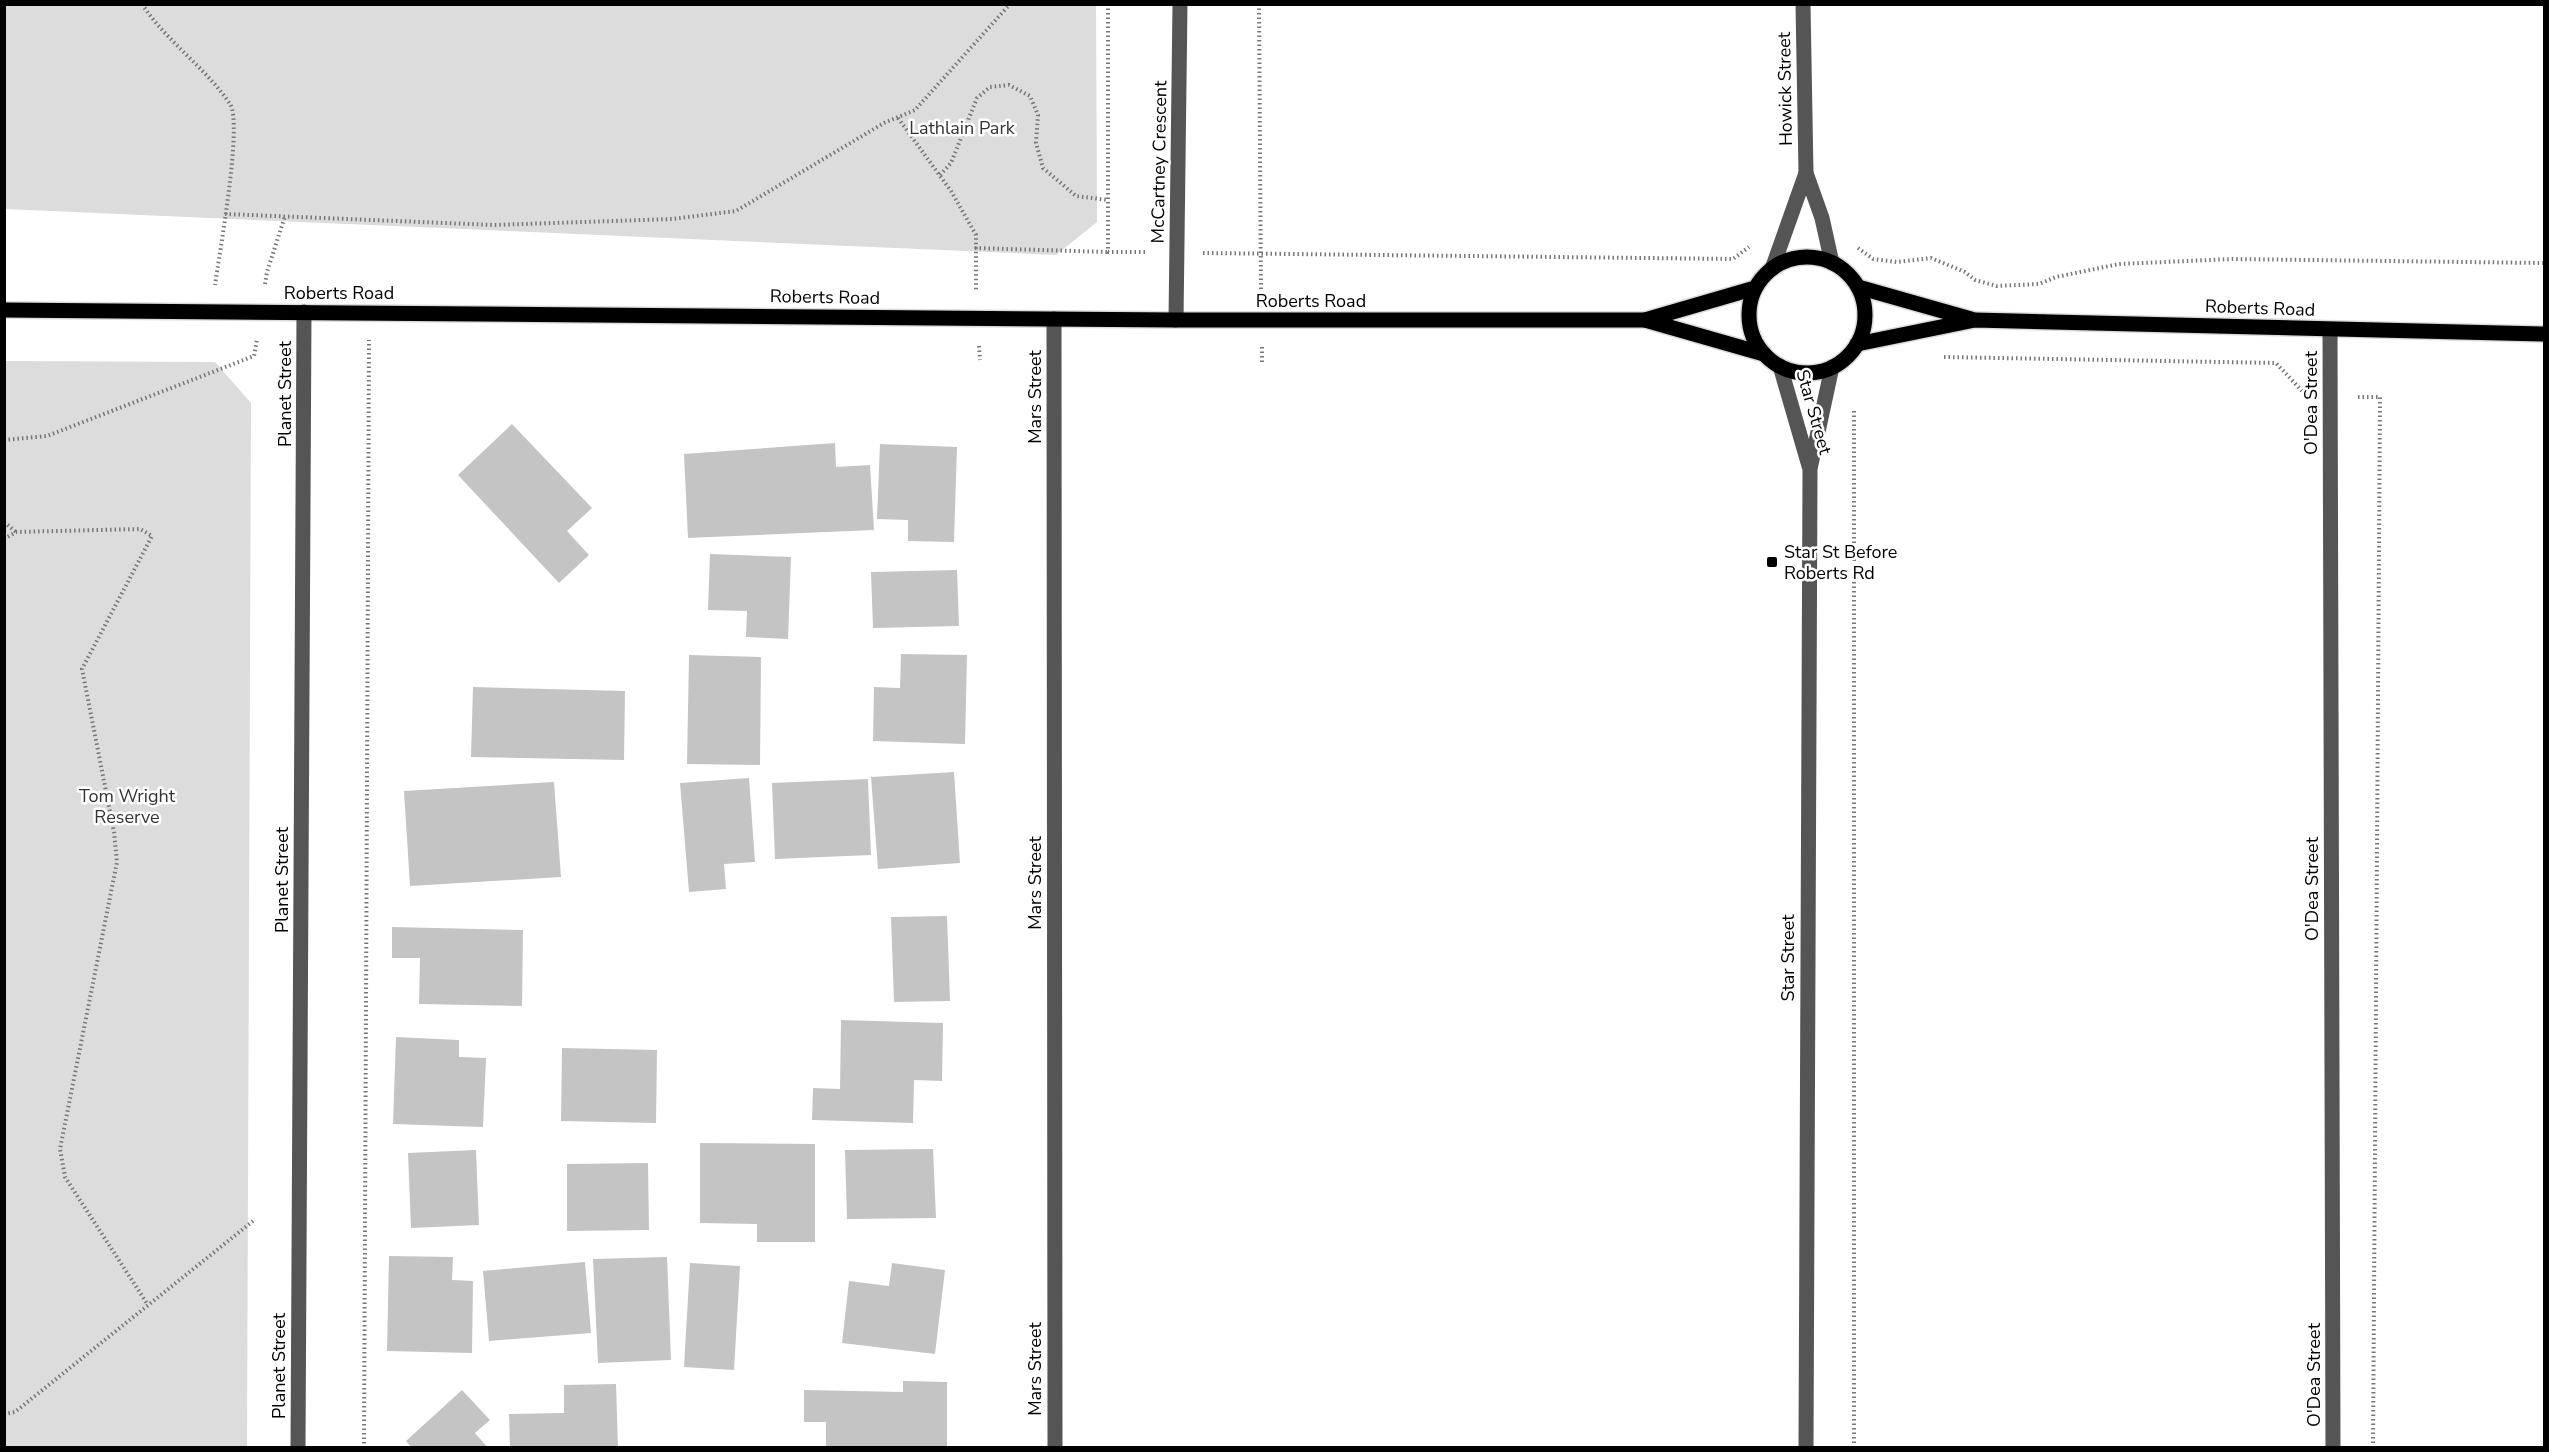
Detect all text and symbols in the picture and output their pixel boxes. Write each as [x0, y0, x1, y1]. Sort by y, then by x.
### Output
street label: Howick Street [1772, 31, 1798, 146]
street label: McCartney Crescent [1146, 80, 1172, 244]
park label: Lathlain Park [909, 116, 1016, 140]
street label: Roberts Road [284, 281, 394, 305]
street label: Roberts Road [770, 284, 880, 310]
street label: Roberts Road [1256, 289, 1366, 313]
street label: Roberts Road [2204, 294, 2316, 322]
street label: Planet Street [273, 340, 297, 447]
street label: Mars Street [1023, 349, 1047, 444]
street label: O'Dea Street [2299, 350, 2323, 455]
street label: Star Street [1790, 367, 1838, 458]
place label: Star St Before Roberts Rd [1784, 540, 1897, 585]
marker: Star St Before Roberts Rd [1765, 555, 1779, 569]
park label: Tom Wright Reserve [79, 784, 176, 829]
street label: Planet Street [270, 826, 294, 933]
street label: Mars Street [1023, 835, 1047, 930]
street label: O'Dea Street [2300, 836, 2324, 941]
street label: Star Street [1776, 914, 1800, 1002]
street label: Planet Street [267, 1312, 291, 1419]
street label: Mars Street [1023, 1321, 1047, 1416]
street label: O'Dea Street [2302, 1322, 2326, 1427]

